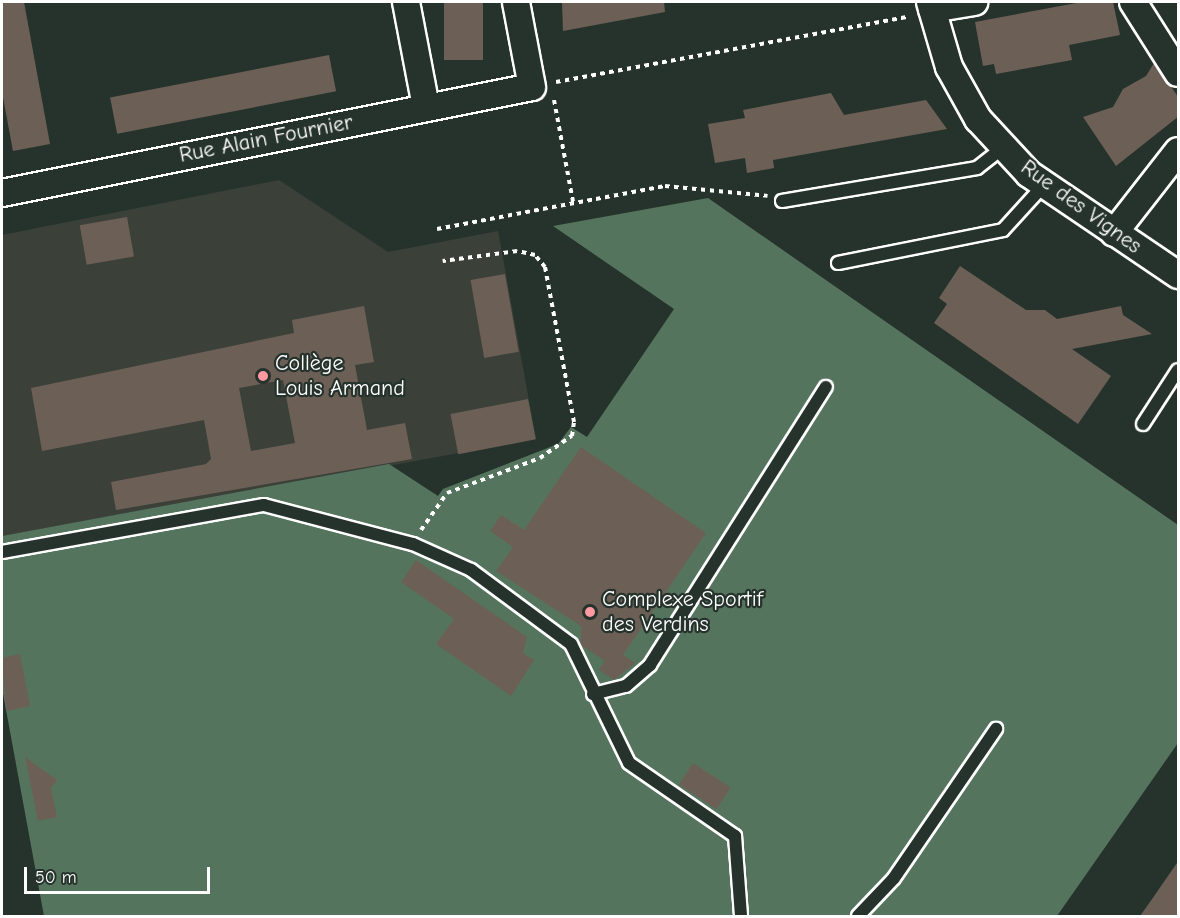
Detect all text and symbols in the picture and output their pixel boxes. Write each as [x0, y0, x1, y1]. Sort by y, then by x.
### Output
street label: Rue Alain Fournier [177, 109, 355, 169]
street label: Rue des Vignes [1016, 154, 1146, 260]
place label: Collège Louis Armand [275, 350, 405, 402]
marker: Collège Louis Armand [256, 369, 270, 383]
place label: Complexe Sportif des Verdins [602, 586, 763, 638]
marker: Complexe Sportif des Verdins [583, 605, 597, 619]
scale bar [27, 855, 213, 893]
text: 50 m [35, 867, 77, 888]

